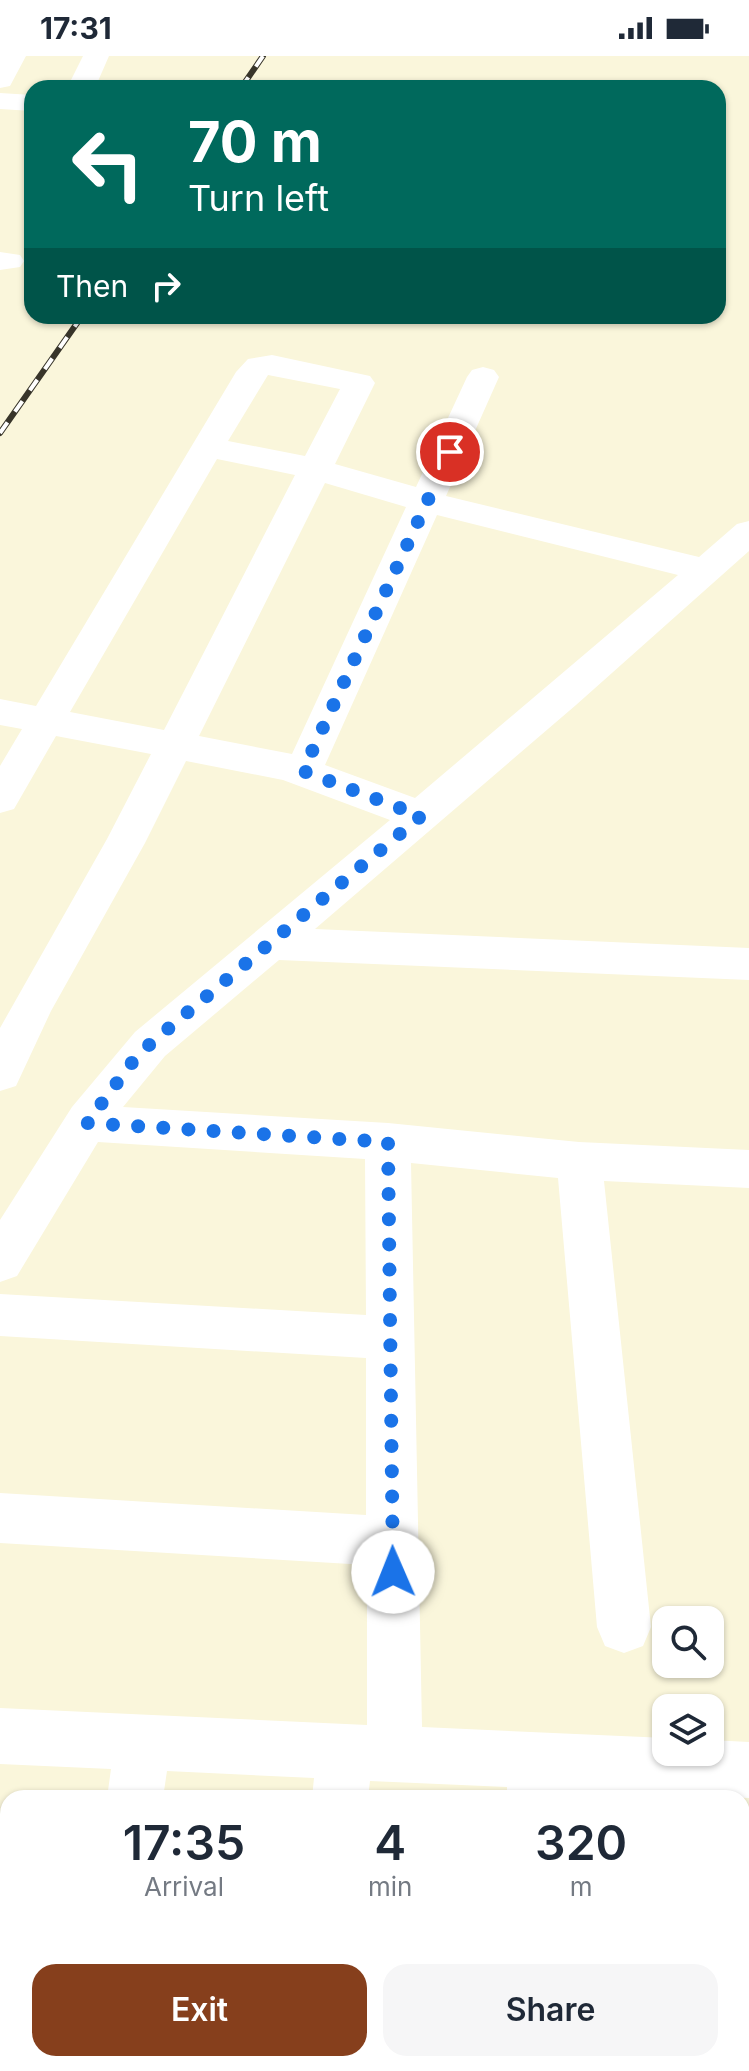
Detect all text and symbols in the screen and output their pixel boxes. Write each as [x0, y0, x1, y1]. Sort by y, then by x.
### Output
text: 17:31 [40, 10, 112, 46]
text: 70 m [188, 108, 322, 176]
icon: left [56, 112, 160, 216]
text: Turn left [188, 176, 329, 220]
icon: right [144, 264, 188, 308]
text: Then [56, 268, 128, 304]
pin [416, 418, 484, 486]
icon: arrive [428, 430, 472, 474]
position arrow [351, 1530, 435, 1614]
map controls [652, 1606, 724, 1766]
button: search [652, 1606, 724, 1678]
button: layers [652, 1694, 724, 1766]
text: 17:35 [123, 1813, 245, 1872]
text: 4 [374, 1813, 406, 1872]
text: 320 [535, 1813, 627, 1872]
text: Arrival [144, 1871, 224, 1902]
text: min [368, 1871, 412, 1902]
text: m [570, 1871, 593, 1902]
button: Exit [32, 1964, 367, 2056]
button: Share [383, 1964, 718, 2056]

